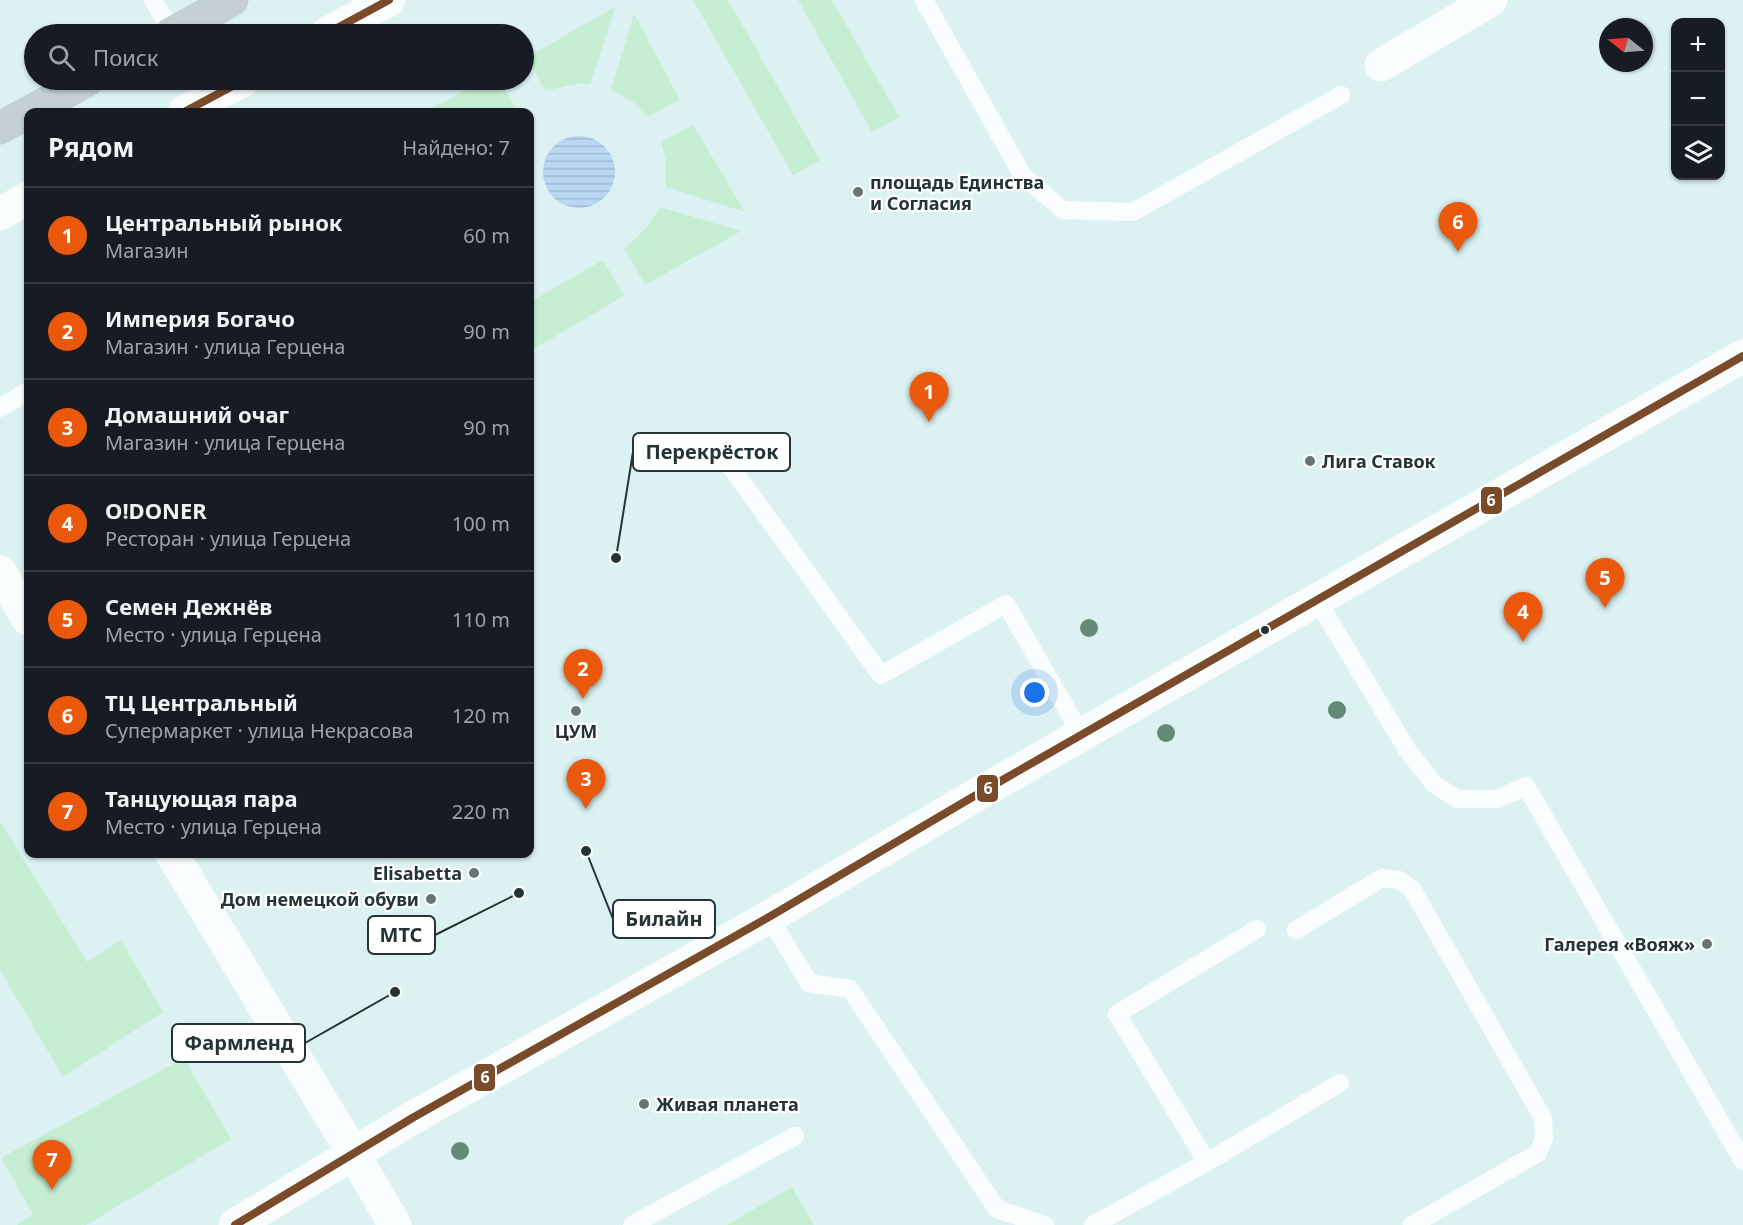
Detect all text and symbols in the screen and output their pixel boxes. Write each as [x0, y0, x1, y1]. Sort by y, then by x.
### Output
north arrow [1599, 18, 1653, 72]
map controls [1671, 18, 1725, 180]
button: + [1671, 18, 1725, 72]
search box [24, 24, 534, 90]
icon: search [45, 41, 78, 74]
text: Поиск [93, 42, 158, 72]
button: − [1671, 72, 1725, 126]
button: layers [1671, 126, 1725, 180]
text: Рядом [48, 129, 134, 165]
text: Найдено: 7 [402, 134, 510, 161]
place label: площадь Единства и Согласия [870, 170, 1044, 215]
marker: площадь Единства и Согласия [851, 185, 865, 199]
pin: 6 [1438, 202, 1478, 252]
text: Центральный рынок [105, 207, 342, 237]
text: 1 [62, 222, 73, 249]
text: 60 m [463, 222, 510, 249]
text: Магазин [105, 237, 189, 264]
text: Империя Богачо [105, 303, 295, 333]
text: 2 [62, 318, 73, 345]
text: 90 m [463, 318, 510, 345]
text: Магазин · улица Герцена [105, 333, 345, 360]
pin: 1 [910, 372, 948, 422]
text: Домашний очаг [105, 399, 289, 429]
text: 3 [62, 414, 73, 441]
text: 90 m [463, 414, 510, 441]
text: Магазин · улица Герцена [105, 429, 345, 456]
callout: Перекрёсток [633, 433, 790, 471]
text: Перекрёсток [645, 438, 779, 465]
place label: Лига Ставок [1322, 449, 1436, 473]
marker: Лига Ставок [1303, 454, 1317, 468]
line badge: 6 [1480, 486, 1503, 515]
text: 6 [1486, 489, 1496, 511]
text: O!DONER [105, 495, 207, 525]
text: 4 [62, 510, 73, 537]
text: 100 m [452, 510, 510, 537]
text: Ресторан · улица Герцена [105, 525, 351, 552]
pin: 5 [1586, 558, 1624, 608]
text: Семен Дежнёв [105, 591, 272, 621]
pin: 4 [1504, 592, 1543, 642]
text: 5 [62, 606, 73, 633]
text: 110 m [452, 606, 510, 633]
text: Место · улица Герцена [105, 621, 322, 648]
unlabelled marker [1259, 624, 1271, 636]
pin: 2 [564, 650, 602, 699]
your location [1020, 678, 1049, 707]
text: ТЦ Центральный [105, 687, 298, 717]
text: 6 [62, 702, 73, 729]
text: 120 m [452, 702, 510, 729]
marker: ЦУМ [569, 704, 583, 718]
text: Супермаркет · улица Некрасова [105, 717, 414, 744]
place label: ЦУМ [555, 719, 597, 743]
pin: 3 [566, 760, 606, 809]
line badge: 6 [976, 774, 999, 803]
text: 6 [983, 777, 993, 799]
text: Танцующая пара [105, 783, 298, 813]
text: 7 [62, 798, 73, 825]
text: 220 m [452, 798, 510, 825]
text: Место · улица Герцена [105, 813, 322, 840]
place label: Elisabetta [373, 861, 462, 885]
marker: Elisabetta [467, 866, 481, 880]
place label: Дом немецкой обуви [221, 887, 419, 911]
marker: Дом немецкой обуви [424, 892, 438, 906]
callout: Билайн [613, 900, 715, 938]
text: Билайн [625, 905, 703, 932]
callout: МТС [368, 916, 435, 954]
text: МТС [380, 921, 423, 948]
place label: Галерея «Вояж» [1544, 932, 1695, 956]
marker: Галерея «Вояж» [1700, 937, 1714, 951]
callout: Фармленд [172, 1024, 305, 1062]
text: Фармленд [184, 1029, 294, 1056]
line badge: 6 [473, 1063, 496, 1092]
text: 6 [480, 1066, 490, 1088]
place label: Живая планета [656, 1092, 799, 1116]
marker: Живая планета [637, 1097, 651, 1111]
pin: 7 [32, 1140, 72, 1190]

